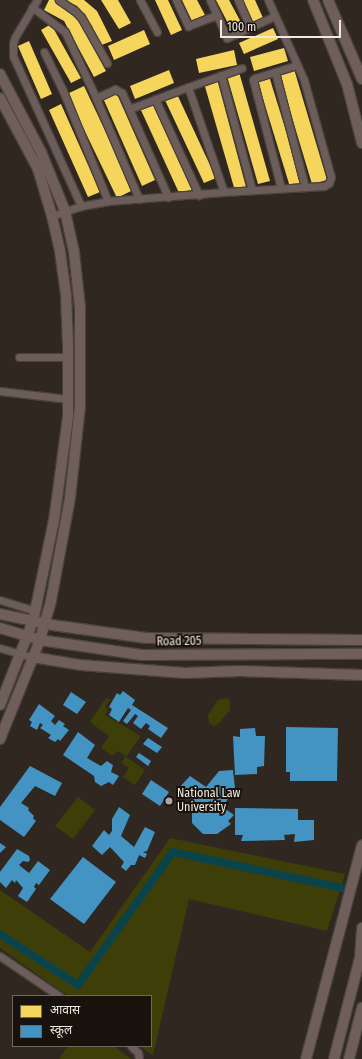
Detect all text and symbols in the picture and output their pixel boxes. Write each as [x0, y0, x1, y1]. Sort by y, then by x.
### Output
scale bar [222, 12, 343, 38]
text: 100 m [227, 20, 256, 34]
street label: Road 205 [157, 634, 201, 650]
place label: National Law University [177, 787, 240, 815]
marker: National Law University [164, 796, 174, 806]
legend [12, 995, 152, 1047]
text: आवास [50, 1003, 80, 1017]
text: स्कूल [50, 1023, 72, 1037]

